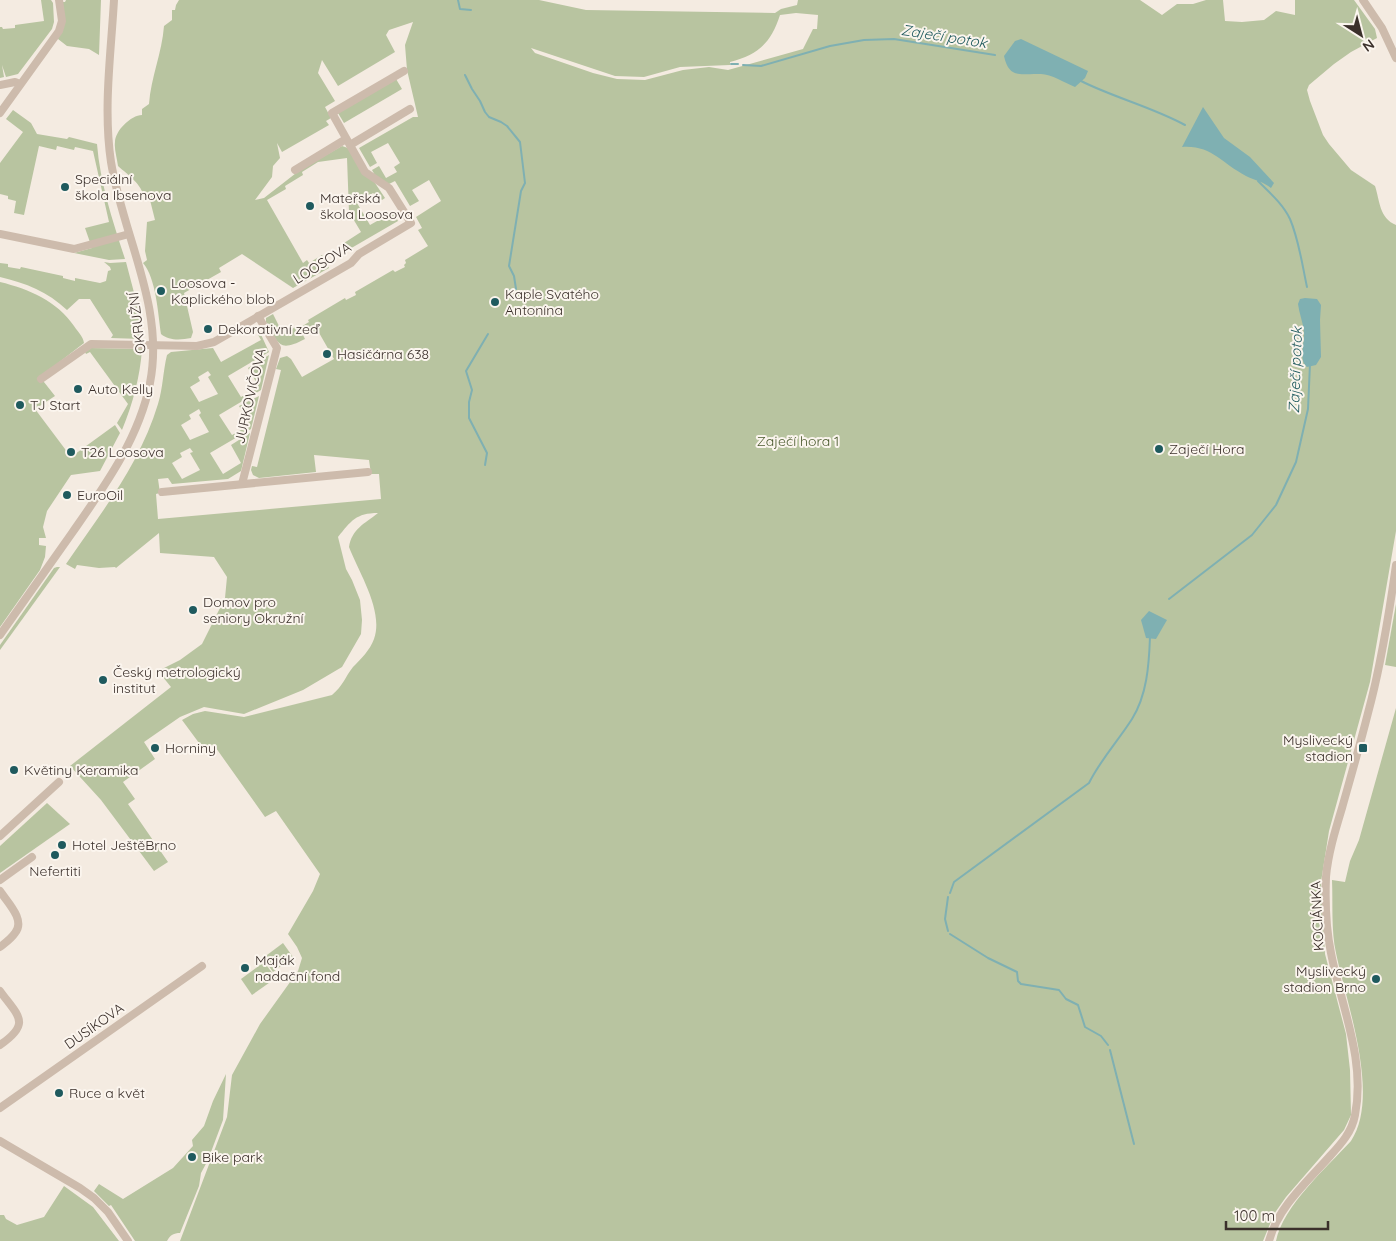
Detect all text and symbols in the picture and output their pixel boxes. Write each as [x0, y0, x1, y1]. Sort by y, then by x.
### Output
north arrow [1336, 10, 1386, 60]
water label: Zaječí potok [900, 20, 990, 52]
text: N [1359, 35, 1378, 56]
place label: Speciální škola Ibsenova [75, 170, 172, 204]
marker: Speciální škola Ibsenova [59, 181, 71, 193]
place label: Mateřská škola Loosova [320, 189, 413, 223]
marker: Mateřská škola Loosova [304, 200, 316, 212]
street label: LOOSOVA [290, 238, 354, 288]
place label: Loosova - Kaplického blob [171, 274, 275, 308]
marker: Loosova - Kaplického blob [155, 285, 167, 297]
place label: Kaple Svatého Antonína [505, 285, 599, 319]
street label: OKRUŽNÍ [124, 291, 150, 355]
marker: Kaple Svatého Antonína [489, 296, 501, 308]
place label: Dekorativní zeď [218, 320, 320, 338]
marker: Dekorativní zeď [202, 323, 214, 335]
water label: Zaječí potok [1284, 324, 1306, 414]
place label: Hasičárna 638 [337, 345, 429, 363]
street label: JURKOVIČOVA [230, 347, 270, 445]
marker: Hasičárna 638 [321, 348, 333, 360]
place label: Auto Kelly [88, 380, 153, 398]
marker: Auto Kelly [72, 383, 84, 395]
place label: TJ Start [30, 396, 81, 414]
marker: TJ Start [14, 399, 26, 411]
park label: Zaječí hora 1 [757, 432, 839, 450]
place label: Zaječí Hora [1169, 440, 1245, 458]
place label: T26 Loosova [81, 443, 164, 461]
marker: Zaječí Hora [1153, 443, 1165, 455]
marker: T26 Loosova [65, 446, 77, 458]
place label: EuroOil [77, 486, 123, 504]
marker: EuroOil [61, 489, 73, 501]
place label: Domov pro seniory Okružní [203, 593, 304, 627]
marker: Domov pro seniory Okružní [187, 604, 199, 616]
place label: Český metrologický institut [113, 663, 241, 697]
marker: Český metrologický institut [97, 674, 109, 686]
place label: Myslivecký stadion [1283, 731, 1353, 765]
place label: Horniny [165, 739, 216, 757]
marker: Horniny [149, 742, 161, 754]
marker: Myslivecký stadion [1357, 742, 1369, 754]
place label: Květiny Keramika [24, 761, 139, 779]
marker: Květiny Keramika [8, 764, 20, 776]
place label: Hotel JeštěBrno [72, 836, 176, 854]
marker: Hotel JeštěBrno [56, 839, 68, 851]
marker: Nefertiti [49, 849, 61, 861]
place label: Nefertiti [29, 862, 81, 880]
street label: KOCIÁNKA [1306, 880, 1328, 952]
place label: Maják nadační fond [255, 951, 340, 985]
marker: Maják nadační fond [239, 962, 251, 974]
place label: Myslivecký stadion Brno [1283, 962, 1366, 996]
marker: Myslivecký stadion Brno [1370, 973, 1382, 985]
street label: DUSÍKOVA [61, 999, 127, 1053]
place label: Ruce a květ [69, 1084, 145, 1102]
marker: Ruce a květ [53, 1087, 65, 1099]
place label: Bike park [202, 1148, 263, 1166]
marker: Bike park [186, 1151, 198, 1163]
scale bar [1226, 1198, 1328, 1230]
text: 100 m [1234, 1206, 1275, 1225]

